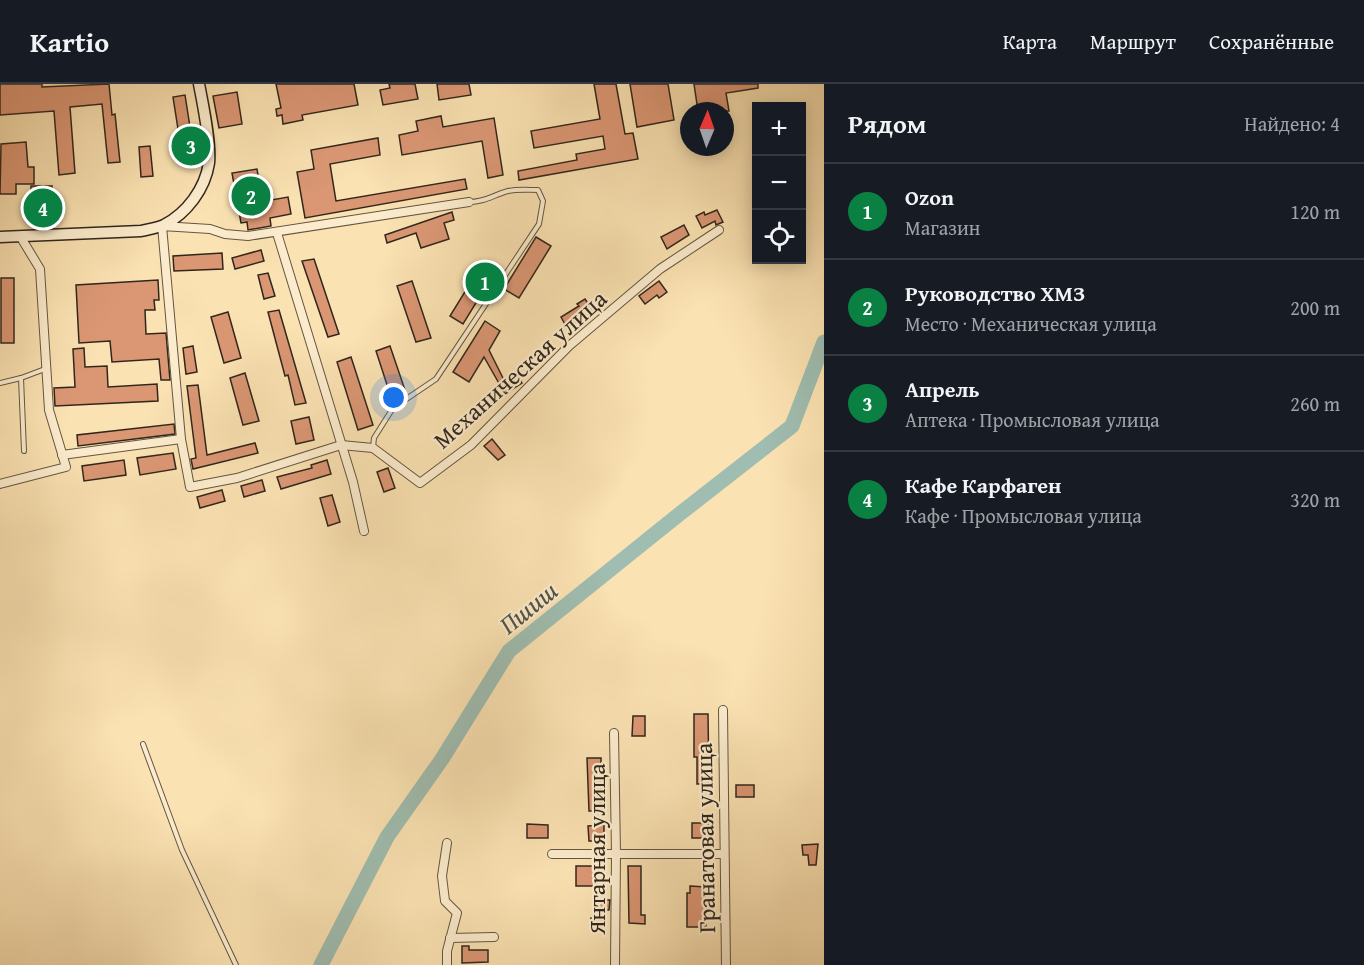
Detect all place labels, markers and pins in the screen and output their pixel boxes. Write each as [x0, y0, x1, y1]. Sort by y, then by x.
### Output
pin: 3 [172, 124, 210, 168]
pin: 2 [232, 174, 270, 218]
pin: 4 [24, 186, 63, 230]
pin: 1 [466, 260, 504, 304]

